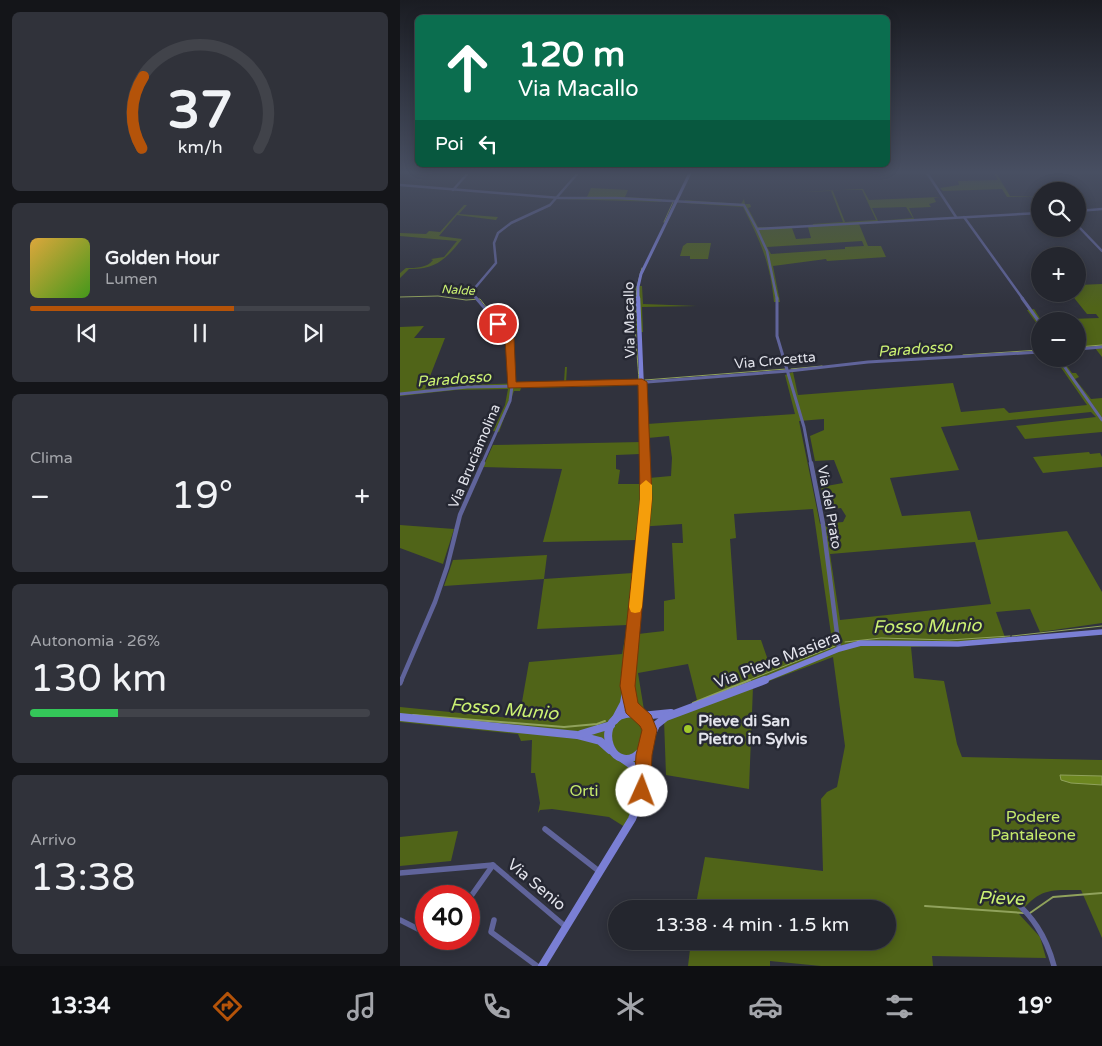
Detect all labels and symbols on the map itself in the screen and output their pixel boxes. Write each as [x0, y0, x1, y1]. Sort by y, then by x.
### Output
street label: Via Macallo [620, 281, 639, 359]
water label: Nalde [441, 282, 476, 298]
pin [477, 303, 519, 345]
water label: Paradosso [877, 337, 954, 361]
street label: Via Crocetta [734, 348, 817, 373]
water label: Paradosso [416, 367, 493, 391]
street label: Via Bruciamolina [445, 402, 504, 511]
street label: Via del Prato [814, 464, 845, 550]
water label: Fosso Munio [873, 614, 983, 638]
street label: Via Pieve Masiera [711, 627, 843, 693]
water label: Fosso Munio [449, 693, 560, 725]
place label: Pieve di San Pietro in Sylvis [698, 711, 808, 749]
marker: Pieve di San Pietro in Sylvis [682, 723, 694, 735]
position arrow [615, 764, 667, 816]
park label: Orti [569, 781, 599, 801]
park label: Podere Pantaleone [990, 807, 1076, 845]
street label: Via Senio [503, 854, 570, 915]
speed limit sign: 40 [415, 885, 480, 950]
water label: Pieve [978, 886, 1025, 910]

